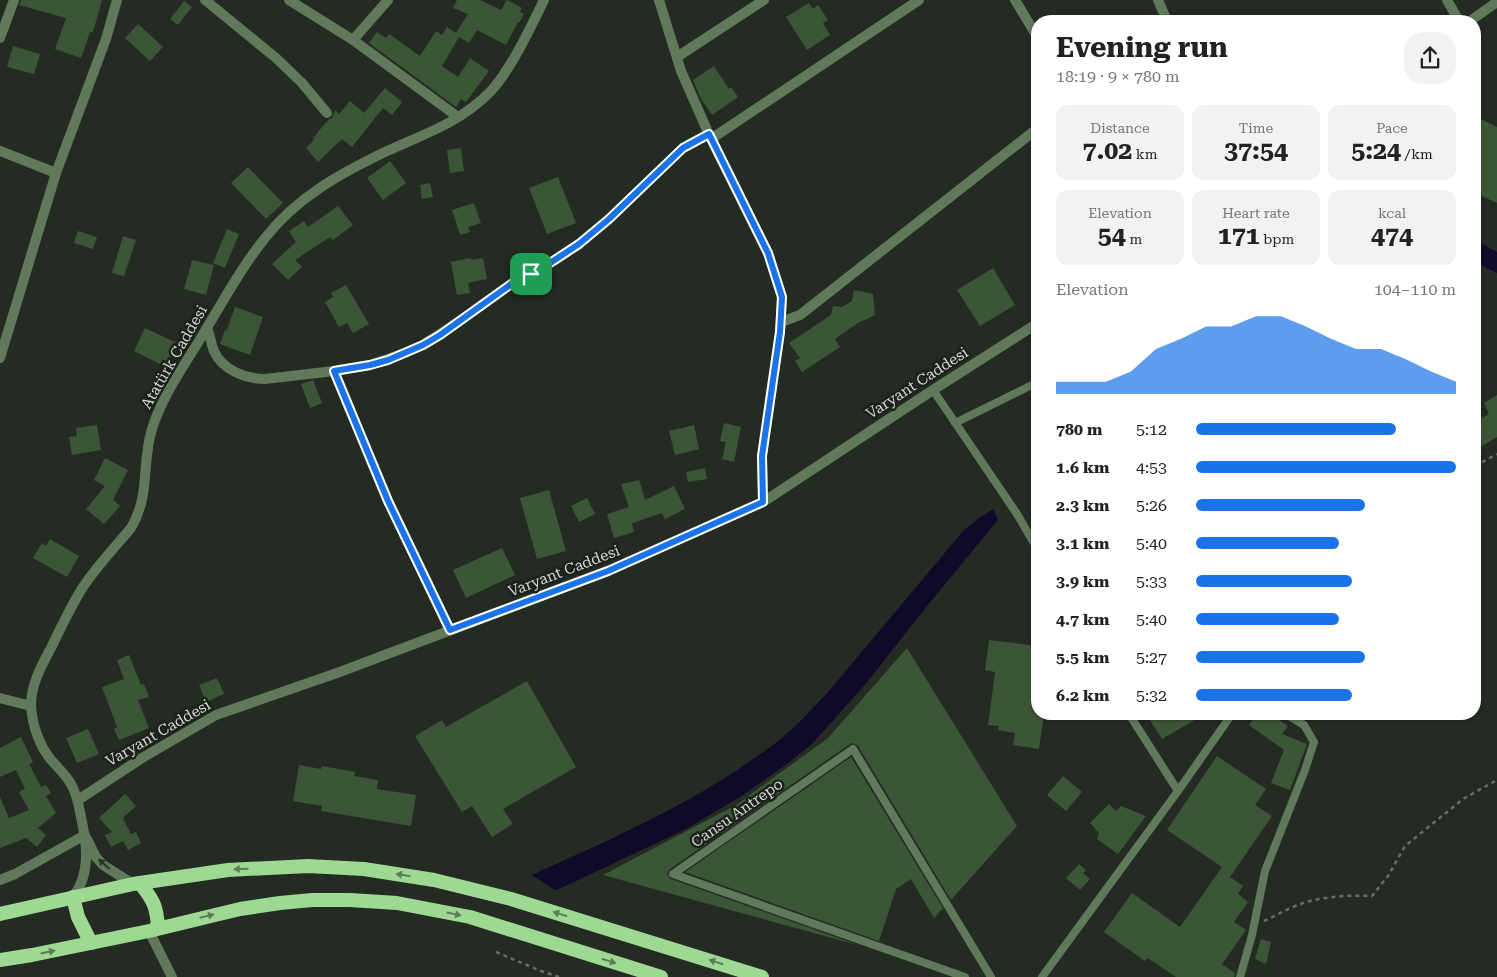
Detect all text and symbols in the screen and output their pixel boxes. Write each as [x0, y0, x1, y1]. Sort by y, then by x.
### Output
text: Evening run [1056, 31, 1228, 64]
button: share [1404, 32, 1456, 84]
text: 18:19 · 9 × 780 m [1056, 67, 1180, 86]
text: Distance [1090, 120, 1150, 136]
text: Time [1239, 120, 1273, 136]
text: Pace [1376, 120, 1408, 136]
text: 7.02 [1082, 136, 1132, 165]
text: 37:54 [1224, 136, 1288, 165]
text: 5:24 [1351, 136, 1401, 165]
text: km [1132, 146, 1158, 162]
text: /km [1401, 146, 1433, 162]
text: Elevation [1088, 205, 1152, 221]
text: Heart rate [1222, 205, 1290, 221]
text: kcal [1378, 205, 1406, 221]
text: 54 [1098, 221, 1126, 250]
text: 171 [1218, 221, 1260, 250]
text: 474 [1371, 221, 1413, 250]
text: m [1126, 231, 1142, 247]
text: bpm [1260, 231, 1294, 247]
pin [510, 253, 552, 295]
icon: arrive [517, 260, 545, 288]
text: Elevation [1056, 280, 1129, 299]
text: 104–110 m [1374, 280, 1456, 299]
street label: Atatürk Caddesi [137, 302, 211, 412]
street label: Varyant Caddesi [863, 343, 972, 423]
text: 780 m [1056, 420, 1102, 439]
text: 5:12 [1136, 420, 1167, 439]
text: 1.6 km [1056, 458, 1109, 477]
text: 4:53 [1136, 458, 1167, 477]
text: 2.3 km [1056, 496, 1109, 515]
text: 5:26 [1136, 496, 1167, 515]
text: 3.1 km [1056, 534, 1109, 553]
text: 5:40 [1136, 534, 1167, 553]
street label: Varyant Caddesi [506, 541, 622, 601]
text: 3.9 km [1056, 572, 1109, 591]
text: 5:33 [1136, 572, 1167, 591]
text: 4.7 km [1056, 610, 1109, 629]
text: 5:40 [1136, 610, 1167, 629]
text: 5.5 km [1056, 648, 1109, 667]
text: 5:27 [1136, 648, 1167, 667]
text: 6.2 km [1056, 686, 1109, 705]
text: 5:32 [1136, 686, 1167, 705]
street label: Varyant Caddesi [102, 696, 214, 770]
street label: Cansu Antrepo [688, 775, 786, 851]
one-way arrow [98, 859, 110, 870]
one-way arrow [233, 865, 249, 873]
one-way arrow [394, 871, 410, 879]
one-way arrow [446, 910, 462, 918]
one-way arrow [553, 910, 568, 917]
one-way arrow [199, 912, 214, 920]
one-way arrow [41, 948, 56, 956]
one-way arrow [602, 958, 617, 965]
one-way arrow [708, 958, 723, 966]

